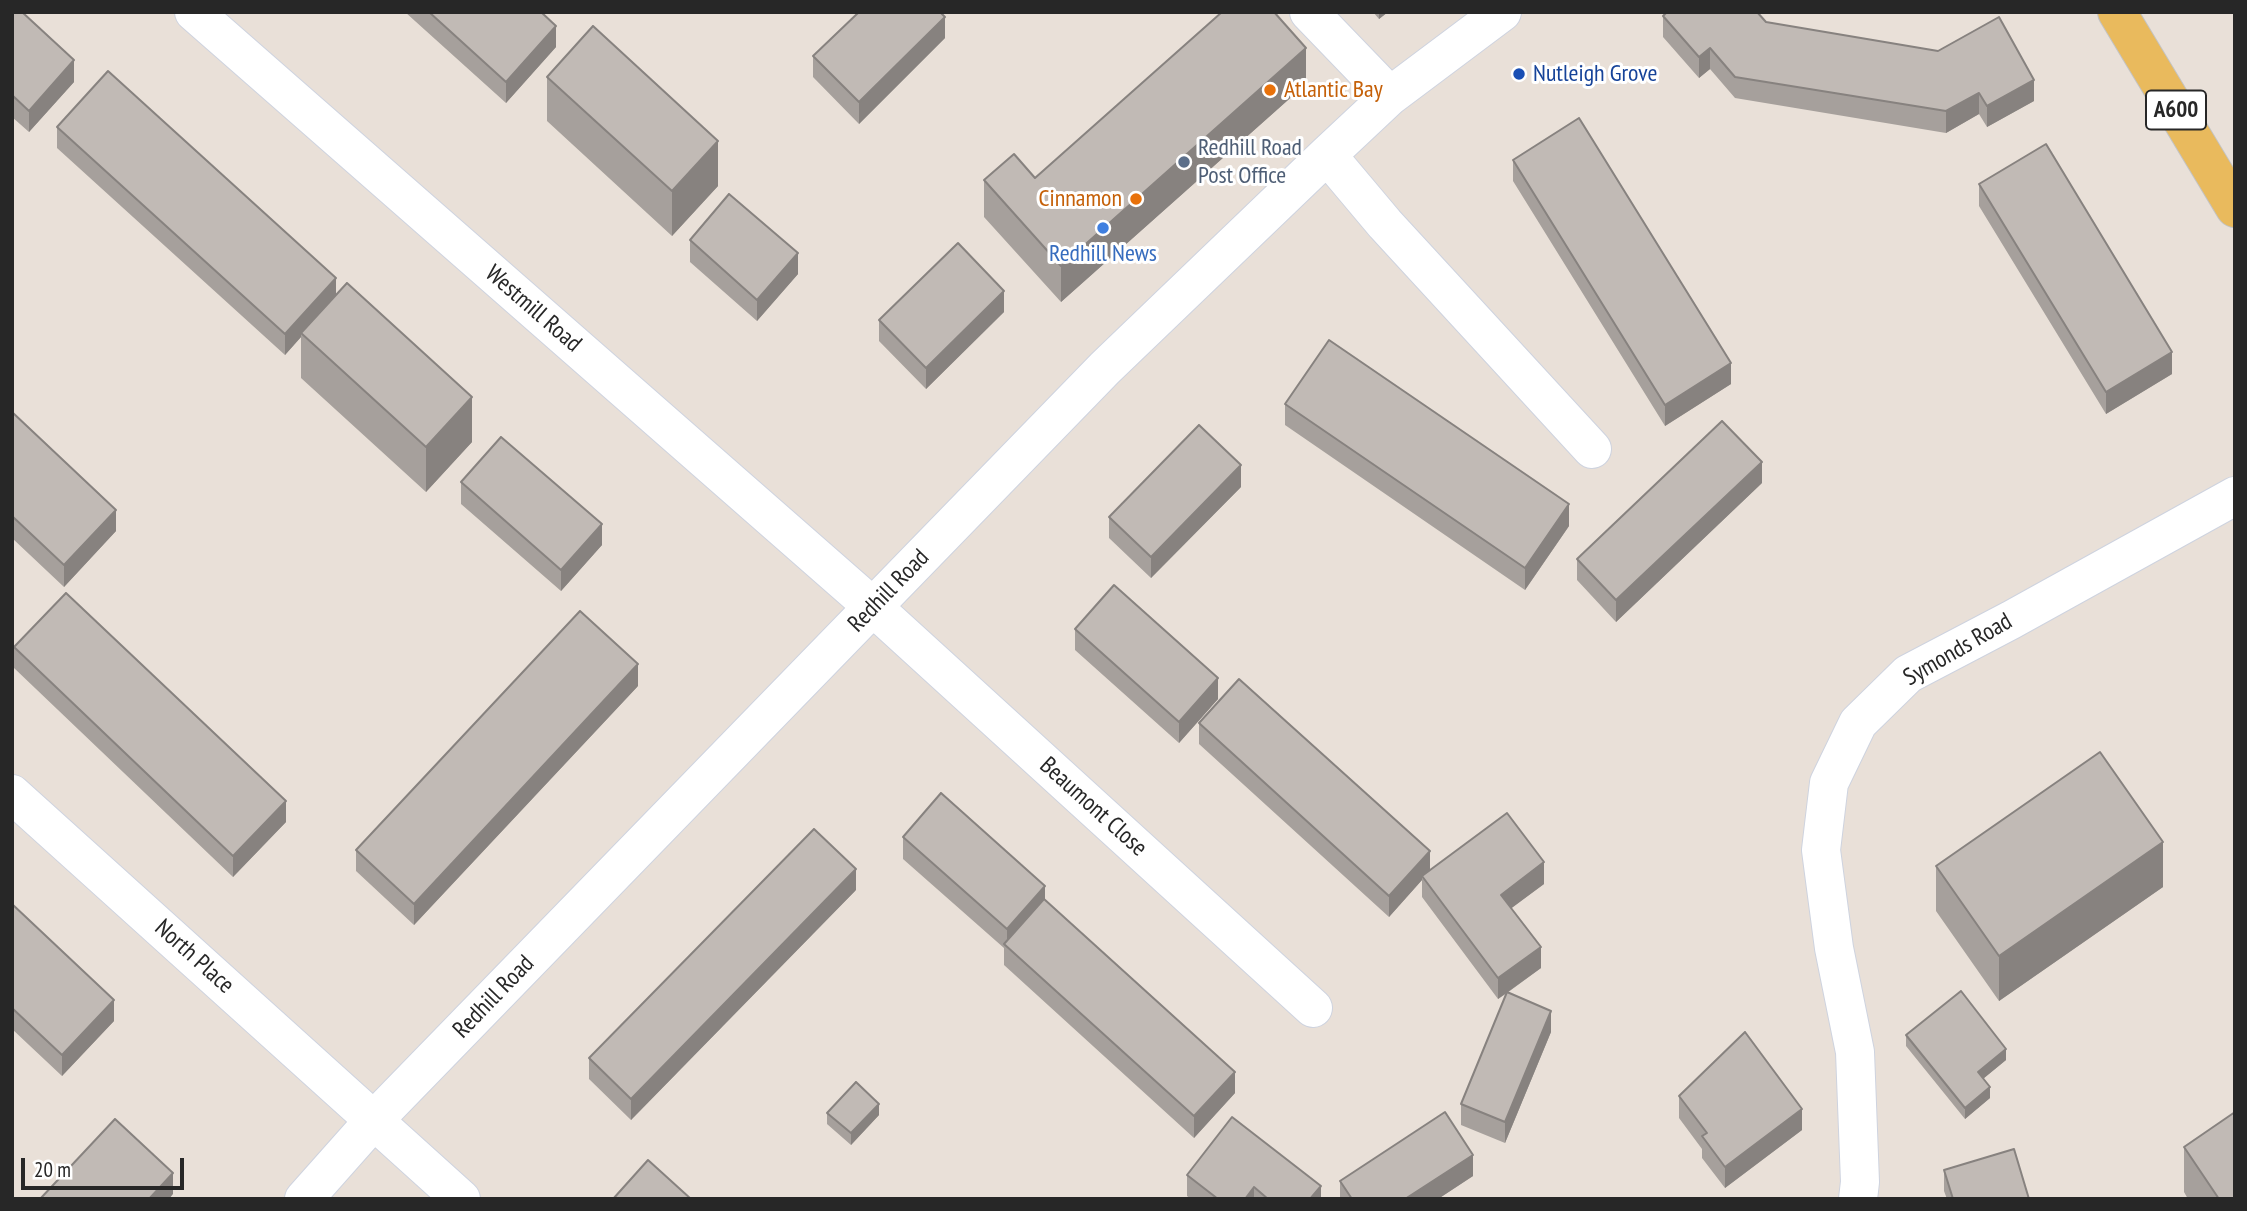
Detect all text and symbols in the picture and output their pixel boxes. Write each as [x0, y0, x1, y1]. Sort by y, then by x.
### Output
place label: Nutleigh Grove [1533, 60, 1657, 88]
marker: Nutleigh Grove [1511, 66, 1527, 82]
place label: Atlantic Bay [1284, 76, 1383, 104]
marker: Atlantic Bay [1262, 82, 1278, 98]
road number: A600 [2146, 90, 2206, 130]
place label: Redhill Road Post Office [1198, 134, 1302, 190]
marker: Redhill Road Post Office [1176, 154, 1192, 170]
place label: Cinnamon [1039, 185, 1122, 213]
marker: Cinnamon [1128, 191, 1144, 207]
marker: Redhill News [1095, 220, 1111, 236]
place label: Redhill News [1049, 240, 1157, 268]
street label: Westmill Road [479, 259, 587, 359]
street label: Redhill Road [843, 544, 935, 638]
street label: Symonds Road [1899, 607, 2017, 693]
street label: Beaumont Close [1033, 751, 1153, 863]
street label: North Place [148, 914, 240, 1000]
street label: Redhill Road [448, 950, 540, 1044]
scale bar [24, 1144, 187, 1188]
text: 20 m [34, 1156, 71, 1183]

